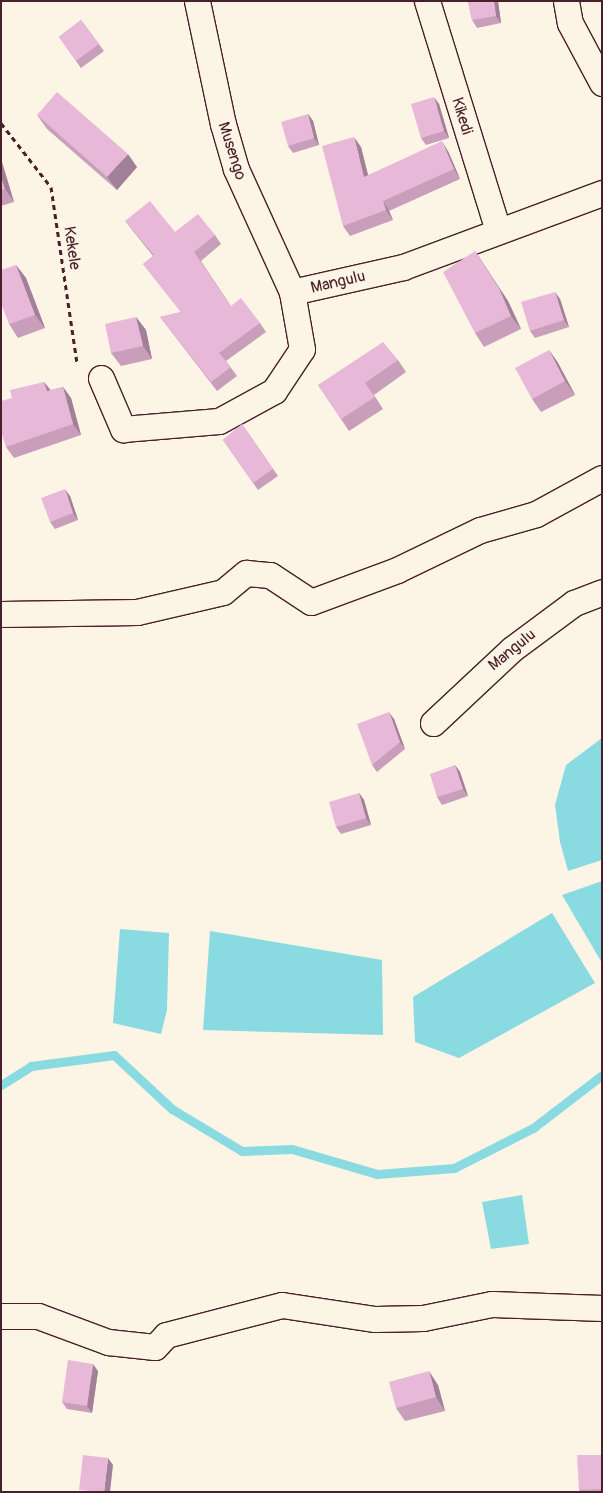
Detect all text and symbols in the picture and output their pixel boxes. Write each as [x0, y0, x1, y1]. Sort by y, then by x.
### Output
street label: Kikedi [447, 95, 477, 137]
street label: Musengo [214, 120, 250, 182]
street label: Kekele [59, 225, 85, 271]
street label: Mangulu [309, 266, 367, 298]
street label: Mangulu [484, 625, 540, 675]

